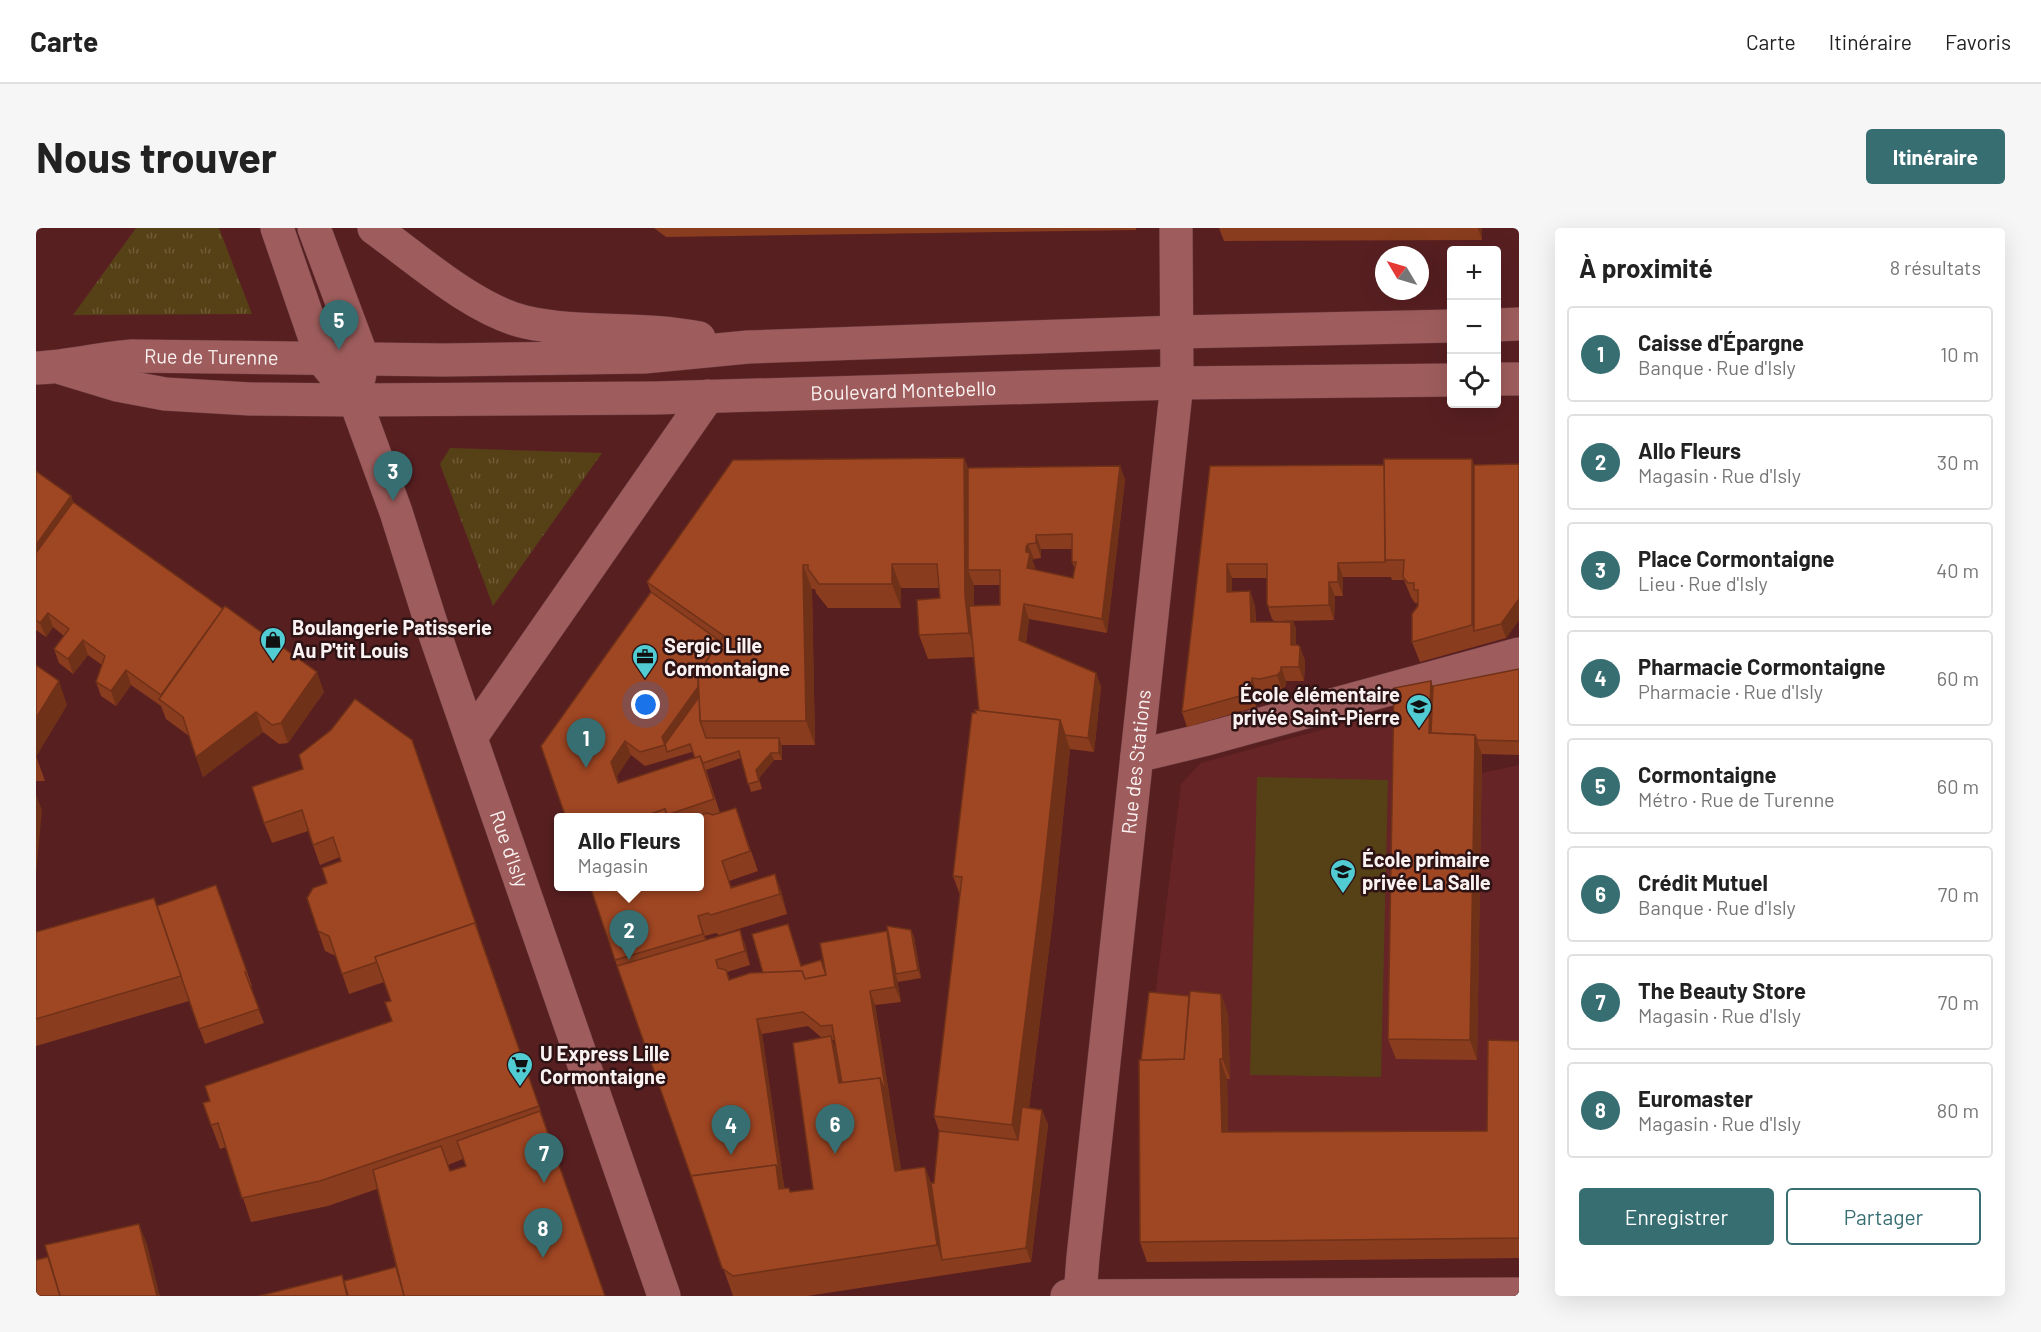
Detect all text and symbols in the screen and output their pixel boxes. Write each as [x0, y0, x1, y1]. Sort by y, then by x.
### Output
text: Carte [30, 24, 98, 58]
text: Carte [1746, 29, 1796, 54]
text: Itinéraire [1829, 29, 1912, 54]
text: Favoris [1945, 29, 2011, 54]
button: Itinéraire [1866, 129, 2005, 184]
text: Nous trouver [36, 131, 277, 181]
north arrow [1375, 246, 1429, 300]
map controls [1447, 246, 1501, 408]
button: + [1447, 246, 1501, 300]
text: À proximité [1579, 252, 1713, 283]
text: 8 résultats [1890, 255, 1981, 279]
pin: 5 [320, 300, 358, 350]
button: − [1447, 300, 1501, 354]
text: Caisse d'Épargne [1638, 329, 1804, 355]
text: 1 [1597, 342, 1604, 366]
text: 10 m [1940, 342, 1979, 366]
street label: Rue de Turenne [144, 343, 279, 369]
button: locate [1447, 354, 1501, 408]
text: Banque · Rue d'Isly [1638, 355, 1796, 379]
street label: Boulevard Montebello [810, 375, 997, 405]
text: Allo Fleurs [1638, 437, 1741, 463]
text: 2 [1595, 450, 1606, 474]
text: 30 m [1937, 450, 1979, 474]
pin: 3 [374, 452, 412, 501]
text: Magasin · Rue d'Isly [1638, 463, 1801, 487]
text: Place Cormontaigne [1638, 545, 1835, 571]
text: 3 [1595, 558, 1606, 582]
text: 40 m [1936, 558, 1979, 582]
text: Lieu · Rue d'Isly [1638, 571, 1768, 595]
place label: Boulangerie Patisserie Au P'tit Louis [292, 615, 492, 662]
shop icon: Boulangerie Patisserie Au P'tit Louis [258, 625, 288, 663]
place label: Sergic Lille Cormontaigne [664, 633, 790, 680]
office icon: Sergic Lille Cormontaigne [630, 642, 660, 680]
text: Pharmacie Cormontaigne [1638, 653, 1885, 679]
text: 4 [1594, 666, 1607, 690]
text: 60 m [1937, 666, 1979, 690]
text: Pharmacie · Rue d'Isly [1638, 679, 1823, 703]
place label: École élémentaire privée Saint-Pierre [1232, 682, 1400, 729]
street label: Rue des Stations [1116, 688, 1155, 835]
your location [631, 690, 660, 719]
school or university icon: École élémentaire privée Saint-Pierre [1404, 692, 1434, 730]
pin: 1 [566, 718, 606, 768]
text: Cormontaigne [1638, 761, 1776, 787]
text: 5 [1595, 774, 1606, 798]
text: 60 m [1937, 774, 1979, 798]
text: Métro · Rue de Turenne [1638, 787, 1835, 811]
street label: Rue d'Isly [486, 807, 535, 890]
popup [554, 813, 704, 891]
text: Allo Fleurs [577, 827, 681, 853]
place label: École primaire privée La Salle [1362, 847, 1491, 894]
text: Magasin [577, 853, 648, 877]
school or university icon: École primaire privée La Salle [1328, 857, 1358, 895]
text: Crédit Mutuel [1638, 869, 1768, 895]
text: 6 [1595, 882, 1606, 906]
text: 70 m [1938, 882, 1979, 906]
text: Banque · Rue d'Isly [1638, 895, 1796, 919]
pin: 2 [610, 910, 648, 960]
text: The Beauty Store [1638, 977, 1806, 1003]
text: 7 [1596, 990, 1605, 1014]
text: 70 m [1938, 990, 1979, 1014]
text: Magasin · Rue d'Isly [1638, 1003, 1801, 1027]
place label: U Express Lille Cormontaigne [540, 1041, 670, 1088]
supermarket icon: U Express Lille Cormontaigne [505, 1050, 535, 1088]
text: Euromaster [1638, 1085, 1753, 1111]
text: 8 [1595, 1098, 1606, 1122]
text: 80 m [1937, 1098, 1979, 1122]
pin: 6 [816, 1104, 854, 1154]
pin: 4 [712, 1106, 750, 1155]
text: Magasin · Rue d'Isly [1638, 1111, 1801, 1135]
pin: 7 [524, 1134, 564, 1183]
button: Enregistrer [1579, 1188, 1774, 1245]
button: Partager [1786, 1188, 1981, 1245]
pin: 8 [524, 1208, 562, 1258]

